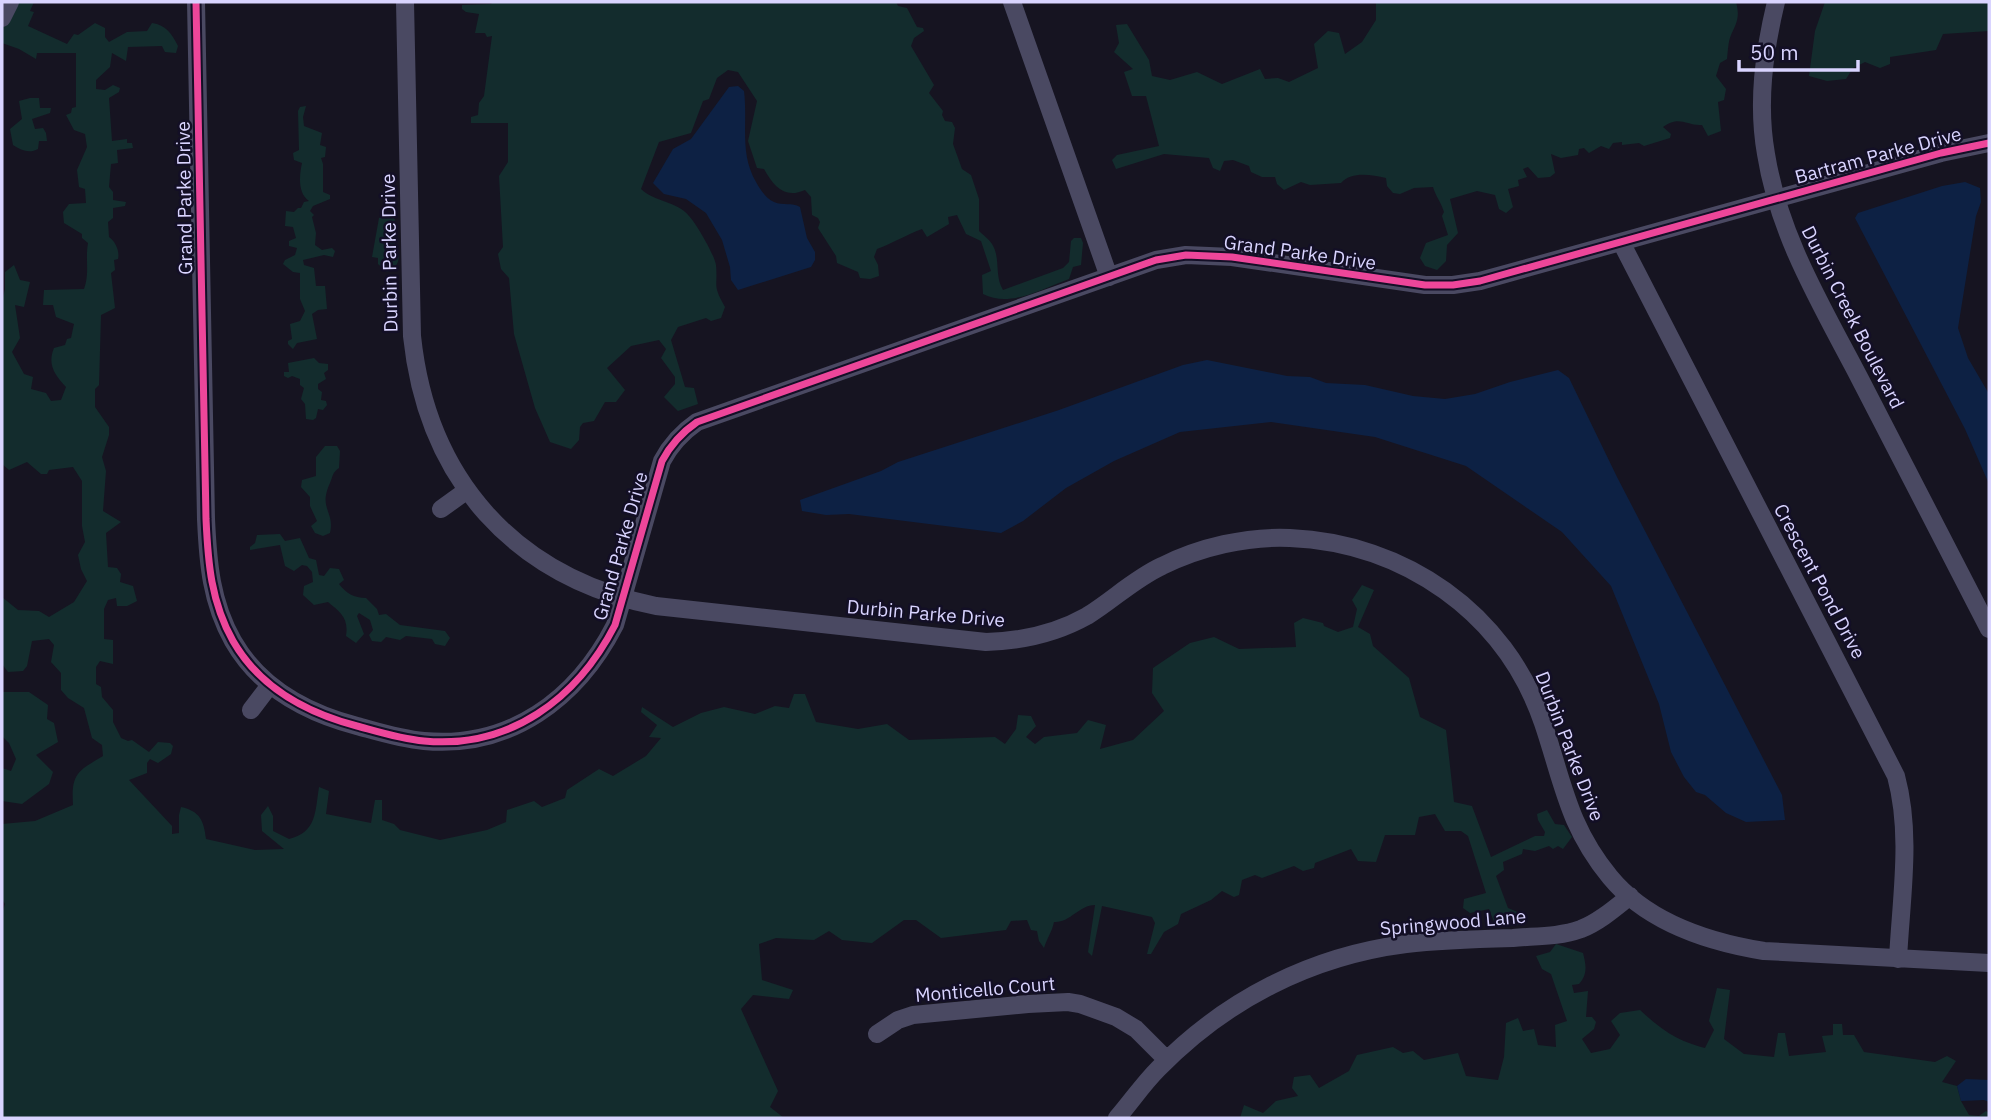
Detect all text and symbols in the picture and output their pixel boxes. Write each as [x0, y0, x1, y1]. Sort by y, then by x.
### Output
scale bar [1739, 28, 1858, 72]
text: 50 m [1750, 38, 1799, 66]
street label: Grand Parke Drive [171, 121, 197, 275]
street label: Bartram Parke Drive [1792, 121, 1964, 189]
street label: Durbin Parke Drive [376, 173, 402, 333]
street label: Durbin Creek Boulevard [1796, 222, 1910, 412]
street label: Grand Parke Drive [1222, 229, 1378, 275]
street label: Grand Parke Drive [587, 469, 653, 623]
street label: Crescent Pond Drive [1769, 499, 1871, 663]
street label: Durbin Parke Drive [846, 594, 1006, 632]
street label: Durbin Parke Drive [1530, 668, 1610, 824]
street label: Springwood Lane [1379, 904, 1527, 940]
street label: Monticello Court [914, 971, 1056, 1007]

